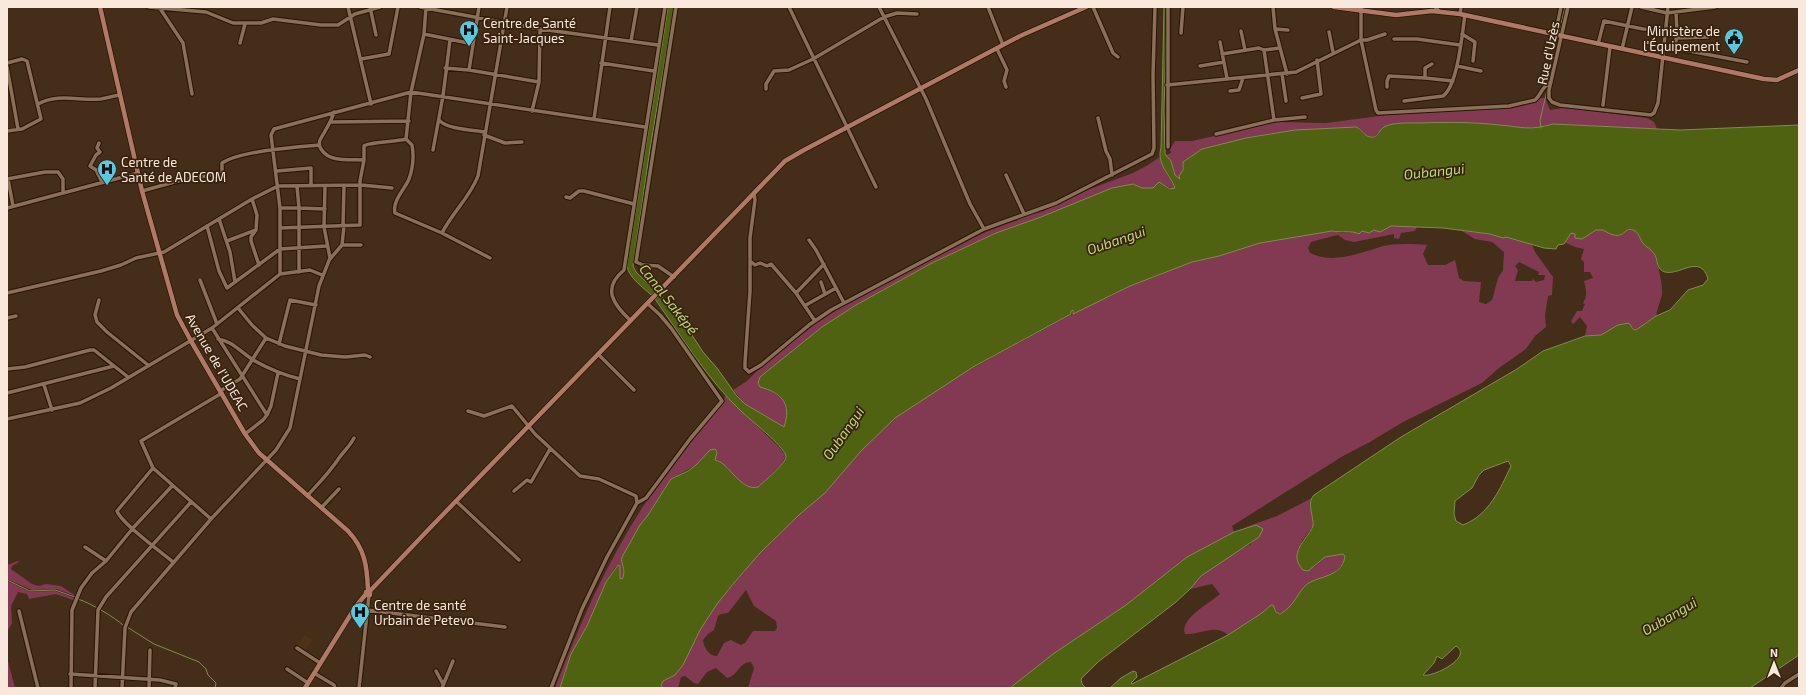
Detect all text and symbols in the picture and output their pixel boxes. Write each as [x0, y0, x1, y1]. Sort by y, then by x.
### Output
place label: Centre de Santé Saint-Jacques [483, 15, 576, 46]
hospital icon: Centre de Santé Saint-Jacques [458, 19, 480, 47]
street label: Rue d'Uzès [1533, 20, 1563, 86]
place label: Ministère de l'Équipement [1643, 23, 1720, 54]
public building icon: Ministère de l'Équipement [1723, 27, 1745, 55]
place label: Centre de Santé de ADECOM [121, 154, 226, 185]
hospital icon: Centre de Santé de ADECOM [96, 158, 118, 186]
water label: Oubangui [1403, 159, 1466, 183]
water label: Oubangui [1084, 222, 1148, 258]
water label: Canal Saképé [636, 260, 702, 338]
street label: Avenue de I'UDEAC [183, 310, 251, 414]
water label: Oubangui [819, 403, 868, 463]
water label: Oubangui [1638, 593, 1700, 639]
place label: Centre de santé Urbain de Petevo [374, 597, 474, 628]
hospital icon: Centre de santé Urbain de Petevo [349, 601, 371, 629]
north arrow [1754, 643, 1794, 683]
text: N [1770, 646, 1778, 659]

